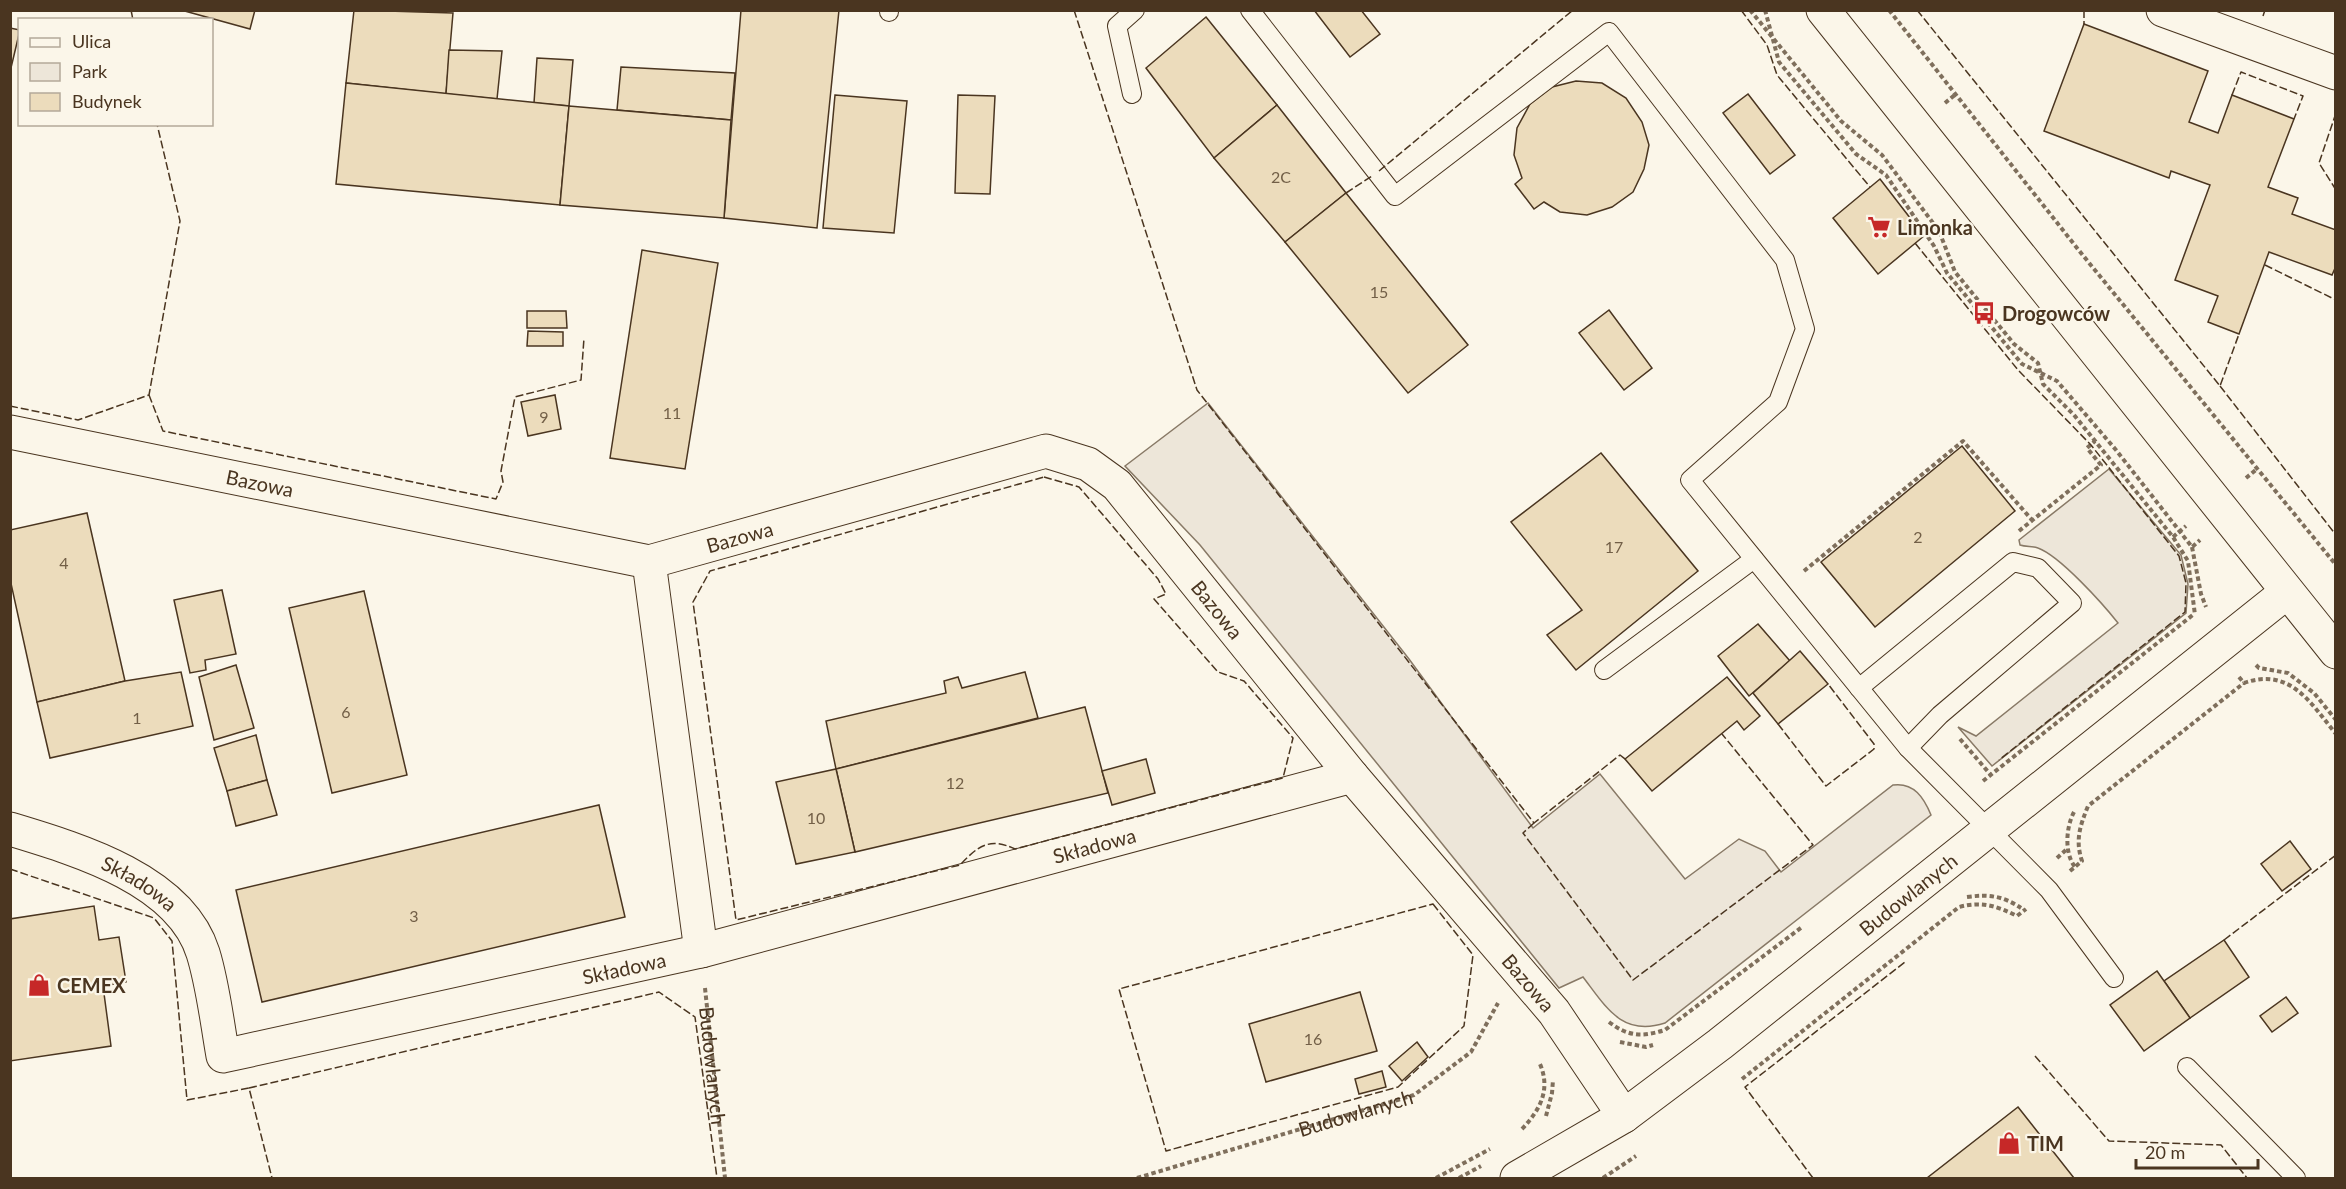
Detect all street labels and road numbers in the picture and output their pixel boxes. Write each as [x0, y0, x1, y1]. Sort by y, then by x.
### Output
street label: Bazowa [224, 464, 296, 501]
street label: Bazowa [703, 516, 776, 557]
street label: Bazowa [1187, 575, 1248, 644]
street label: Składowa [1050, 823, 1138, 868]
street label: Budowlanych [1854, 848, 1962, 940]
street label: Składowa [98, 850, 182, 916]
street label: Składowa [580, 947, 668, 989]
street label: Bazowa [1497, 949, 1560, 1016]
street label: Budowlanych [695, 1005, 731, 1126]
street label: Budowlanych [1295, 1084, 1416, 1141]

